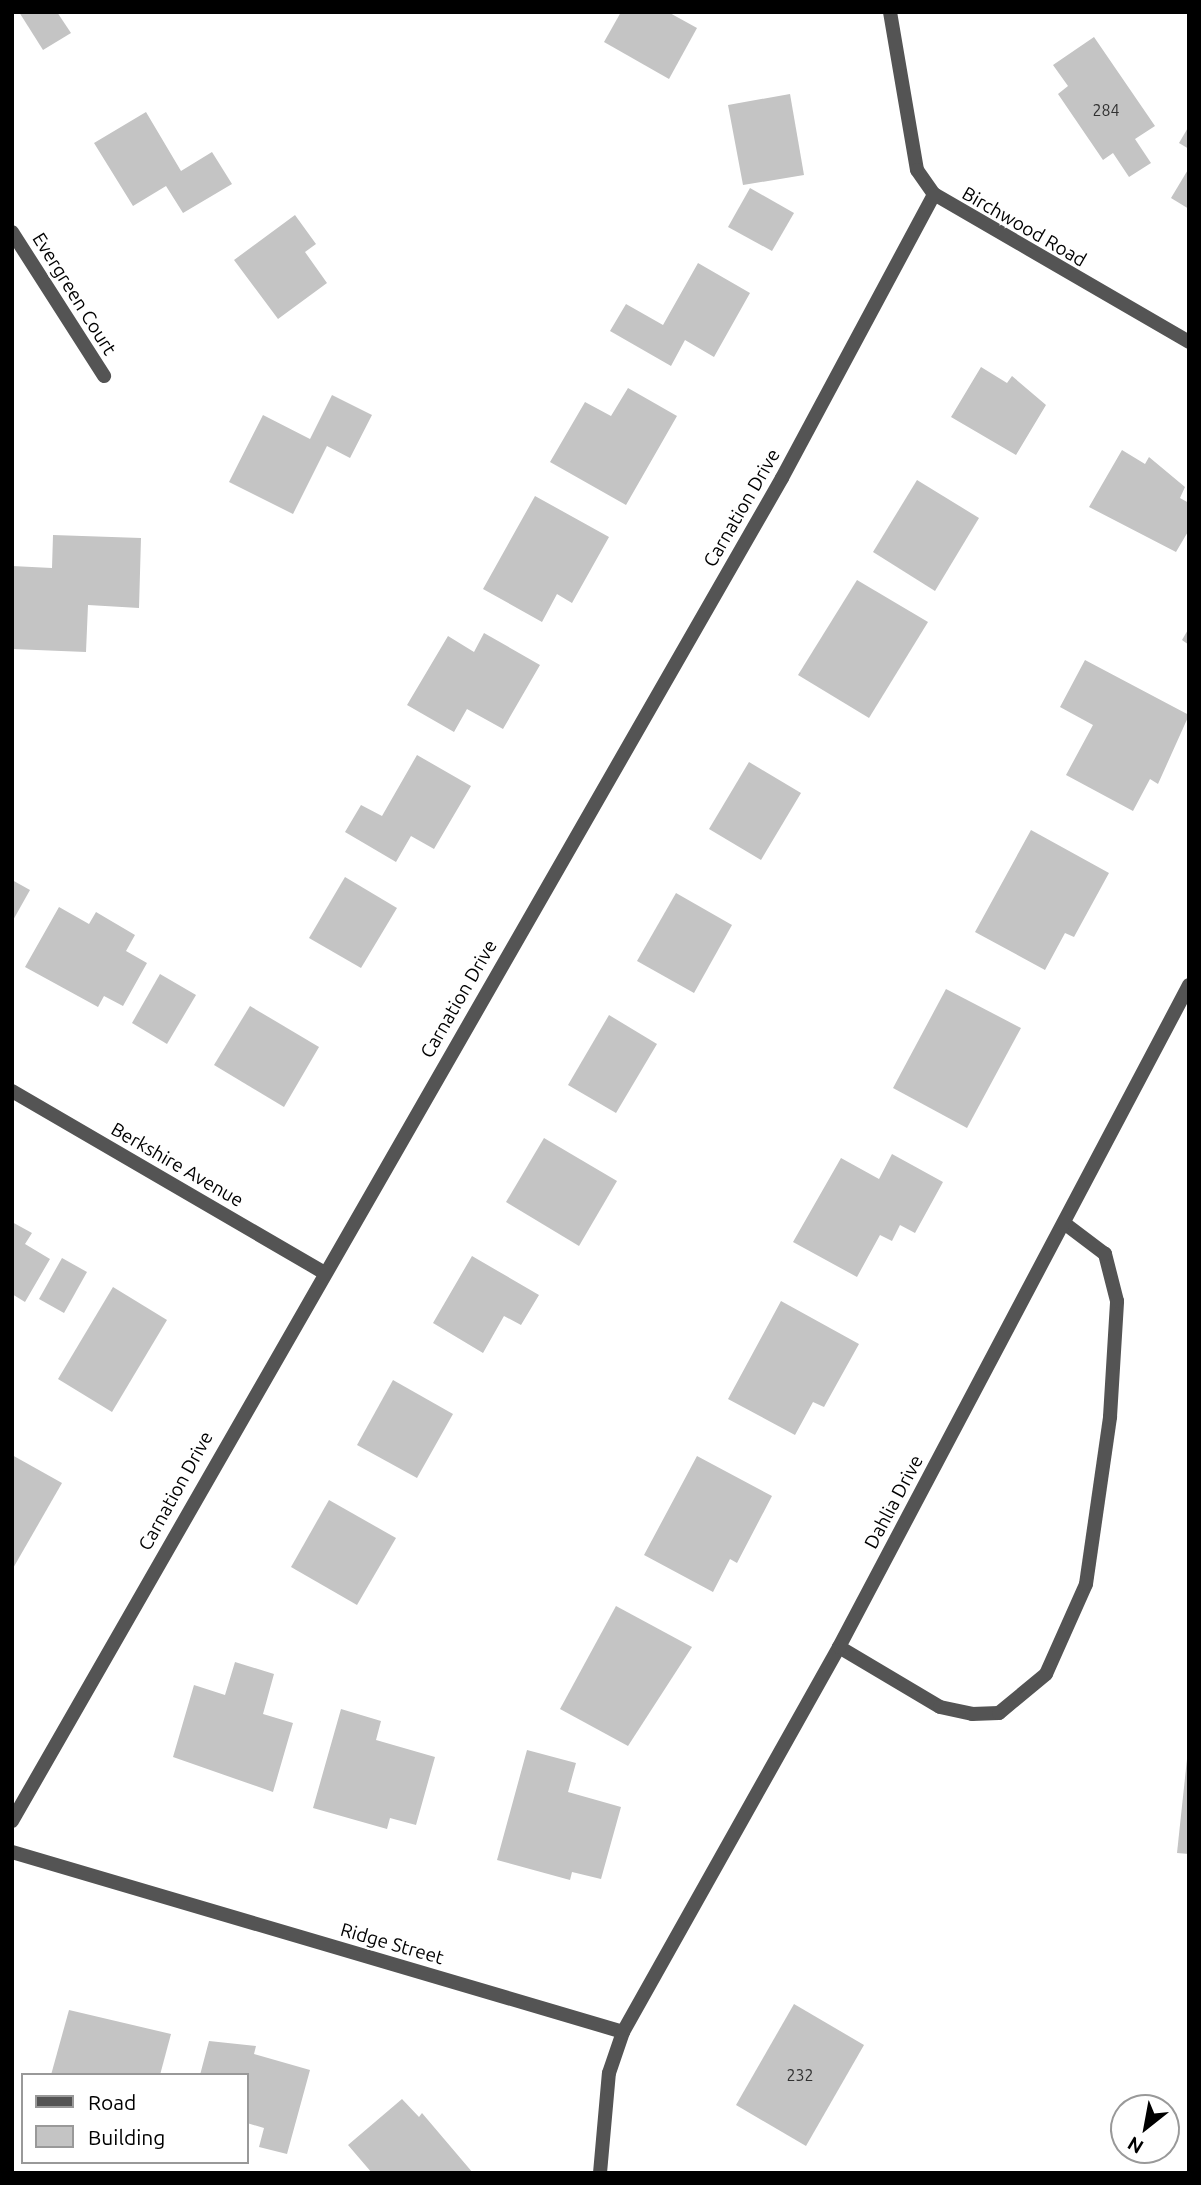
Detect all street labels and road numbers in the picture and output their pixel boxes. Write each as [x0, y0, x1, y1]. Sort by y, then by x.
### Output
street label: Birchwood Road [958, 182, 1090, 272]
street label: Evergreen Court [27, 229, 121, 359]
street label: Carnation Drive [699, 445, 785, 571]
street label: Carnation Drive [416, 936, 502, 1062]
street label: Berkshire Avenue [107, 1118, 247, 1212]
street label: Carnation Drive [134, 1428, 218, 1554]
street label: Dahlia Drive [860, 1451, 928, 1553]
street label: Ridge Street [338, 1918, 446, 1970]

